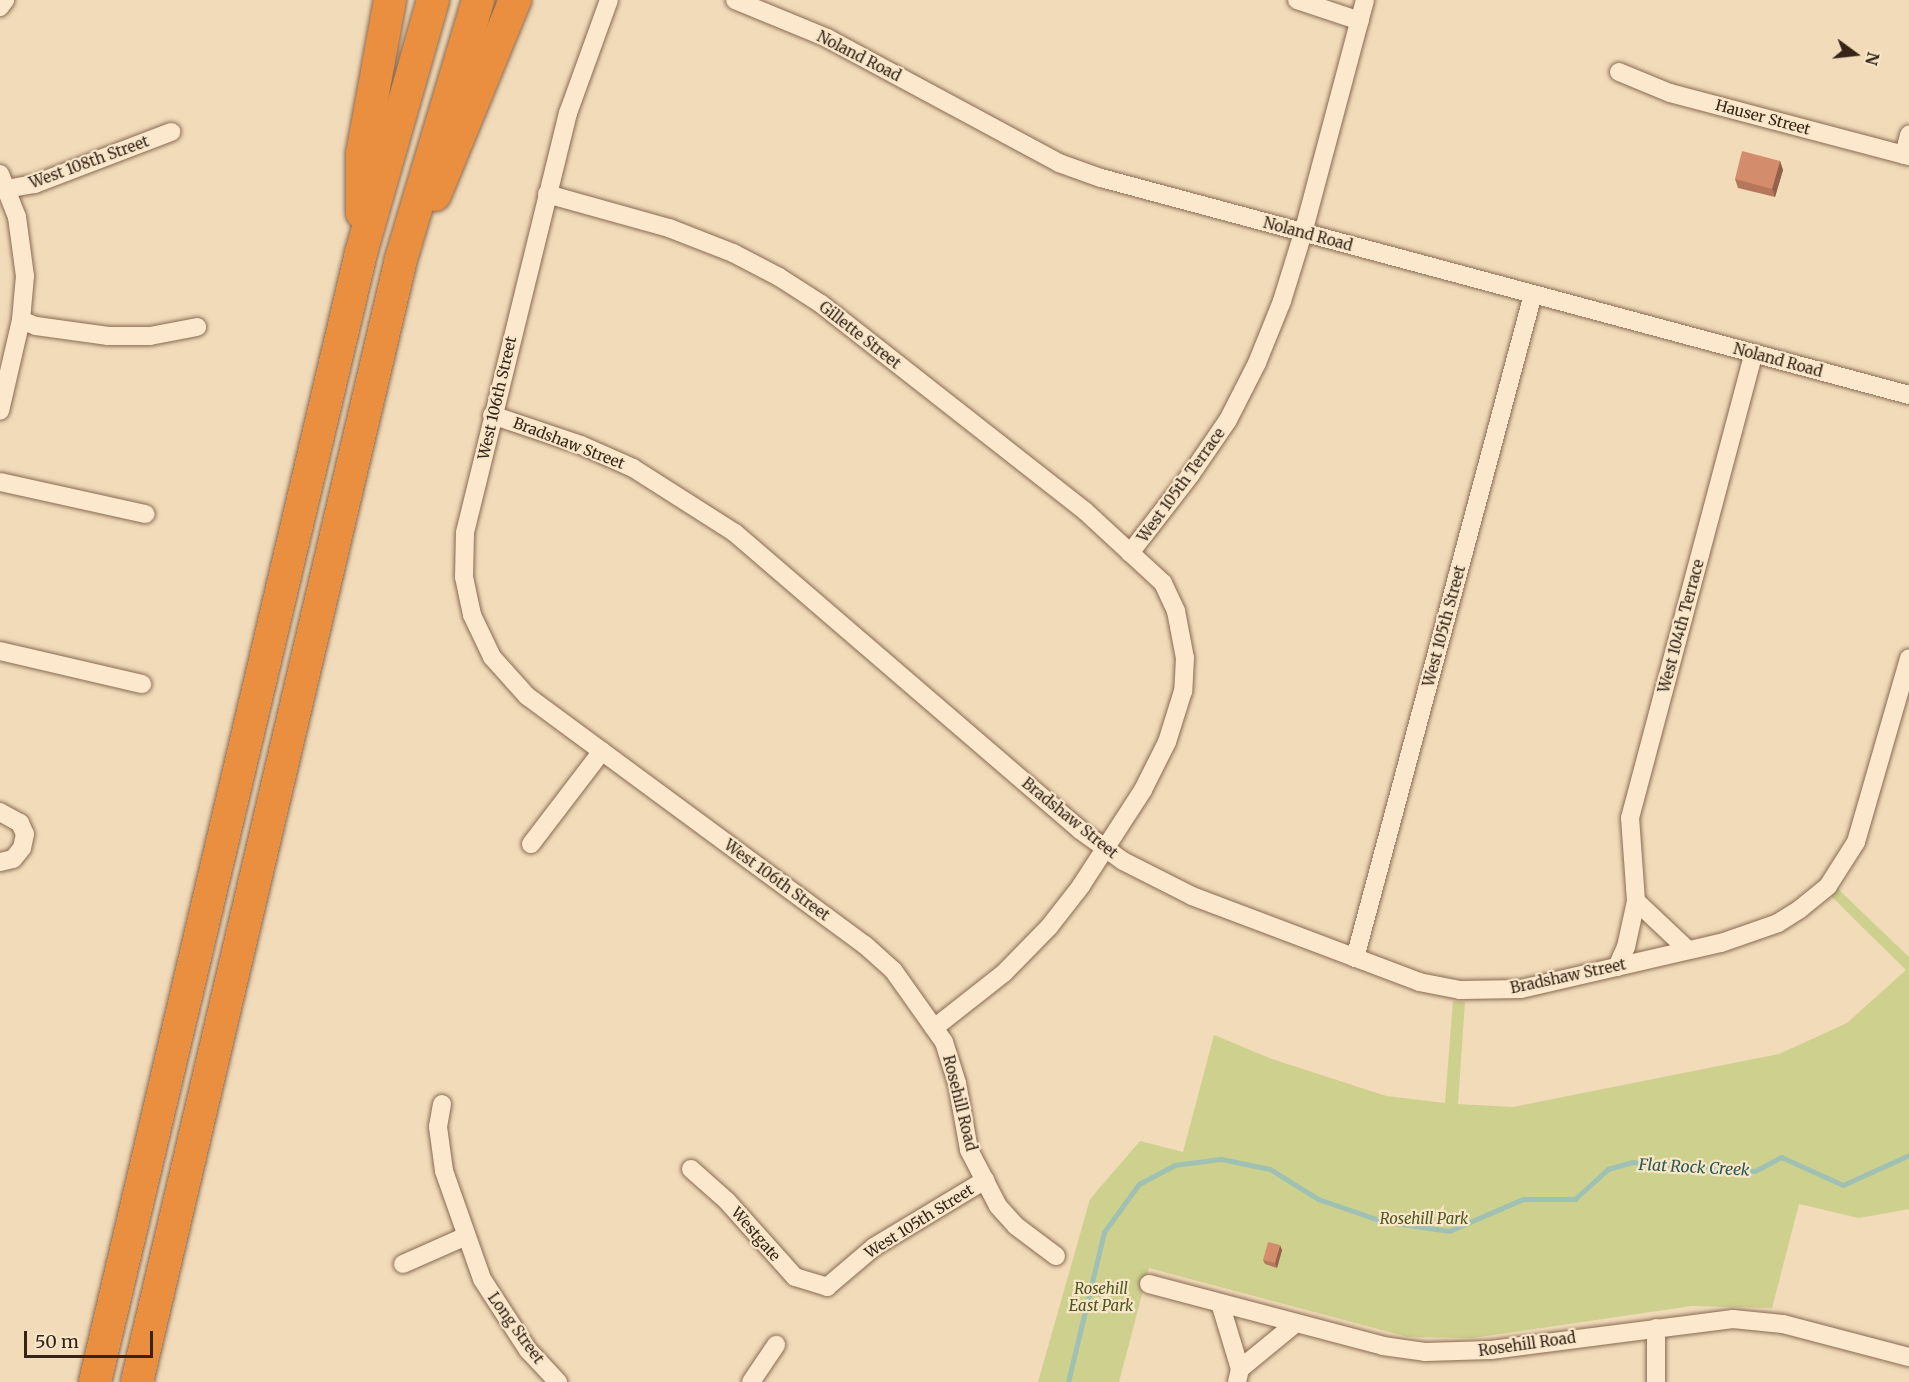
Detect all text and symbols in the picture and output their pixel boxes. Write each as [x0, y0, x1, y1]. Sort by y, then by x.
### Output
north arrow [1825, 24, 1885, 84]
street label: Noland Road [814, 27, 904, 85]
text: N [1861, 50, 1884, 67]
street label: Hauser Street [1714, 96, 1812, 138]
street label: West 108th Street [27, 132, 151, 192]
street label: Noland Road [1261, 213, 1355, 255]
street label: Gillette Street [816, 298, 904, 372]
street label: West 106th Street [474, 335, 520, 461]
street label: Noland Road [1731, 339, 1825, 381]
street label: Bradshaw Street [511, 413, 627, 473]
street label: West 105th Terrace [1134, 424, 1228, 546]
street label: West 104th Terrace [1655, 557, 1707, 695]
street label: West 105th Street [1419, 563, 1469, 689]
street label: Bradshaw Street [1019, 774, 1121, 862]
street label: West 106th Street [721, 836, 833, 924]
street label: Bradshaw Street [1508, 955, 1628, 997]
street label: Rosehill Road [939, 1053, 981, 1153]
water label: Flat Rock Creek [1638, 1155, 1750, 1179]
street label: West 105th Street [861, 1180, 977, 1262]
street label: Westgate [728, 1203, 784, 1265]
park label: Rosehill Park [1380, 1210, 1468, 1228]
park label: Rosehill East Park [1069, 1279, 1133, 1314]
street label: Long Street [484, 1289, 548, 1367]
scale bar [27, 1319, 156, 1357]
street label: Rosehill Road [1477, 1328, 1577, 1360]
text: 50 m [35, 1330, 79, 1353]

